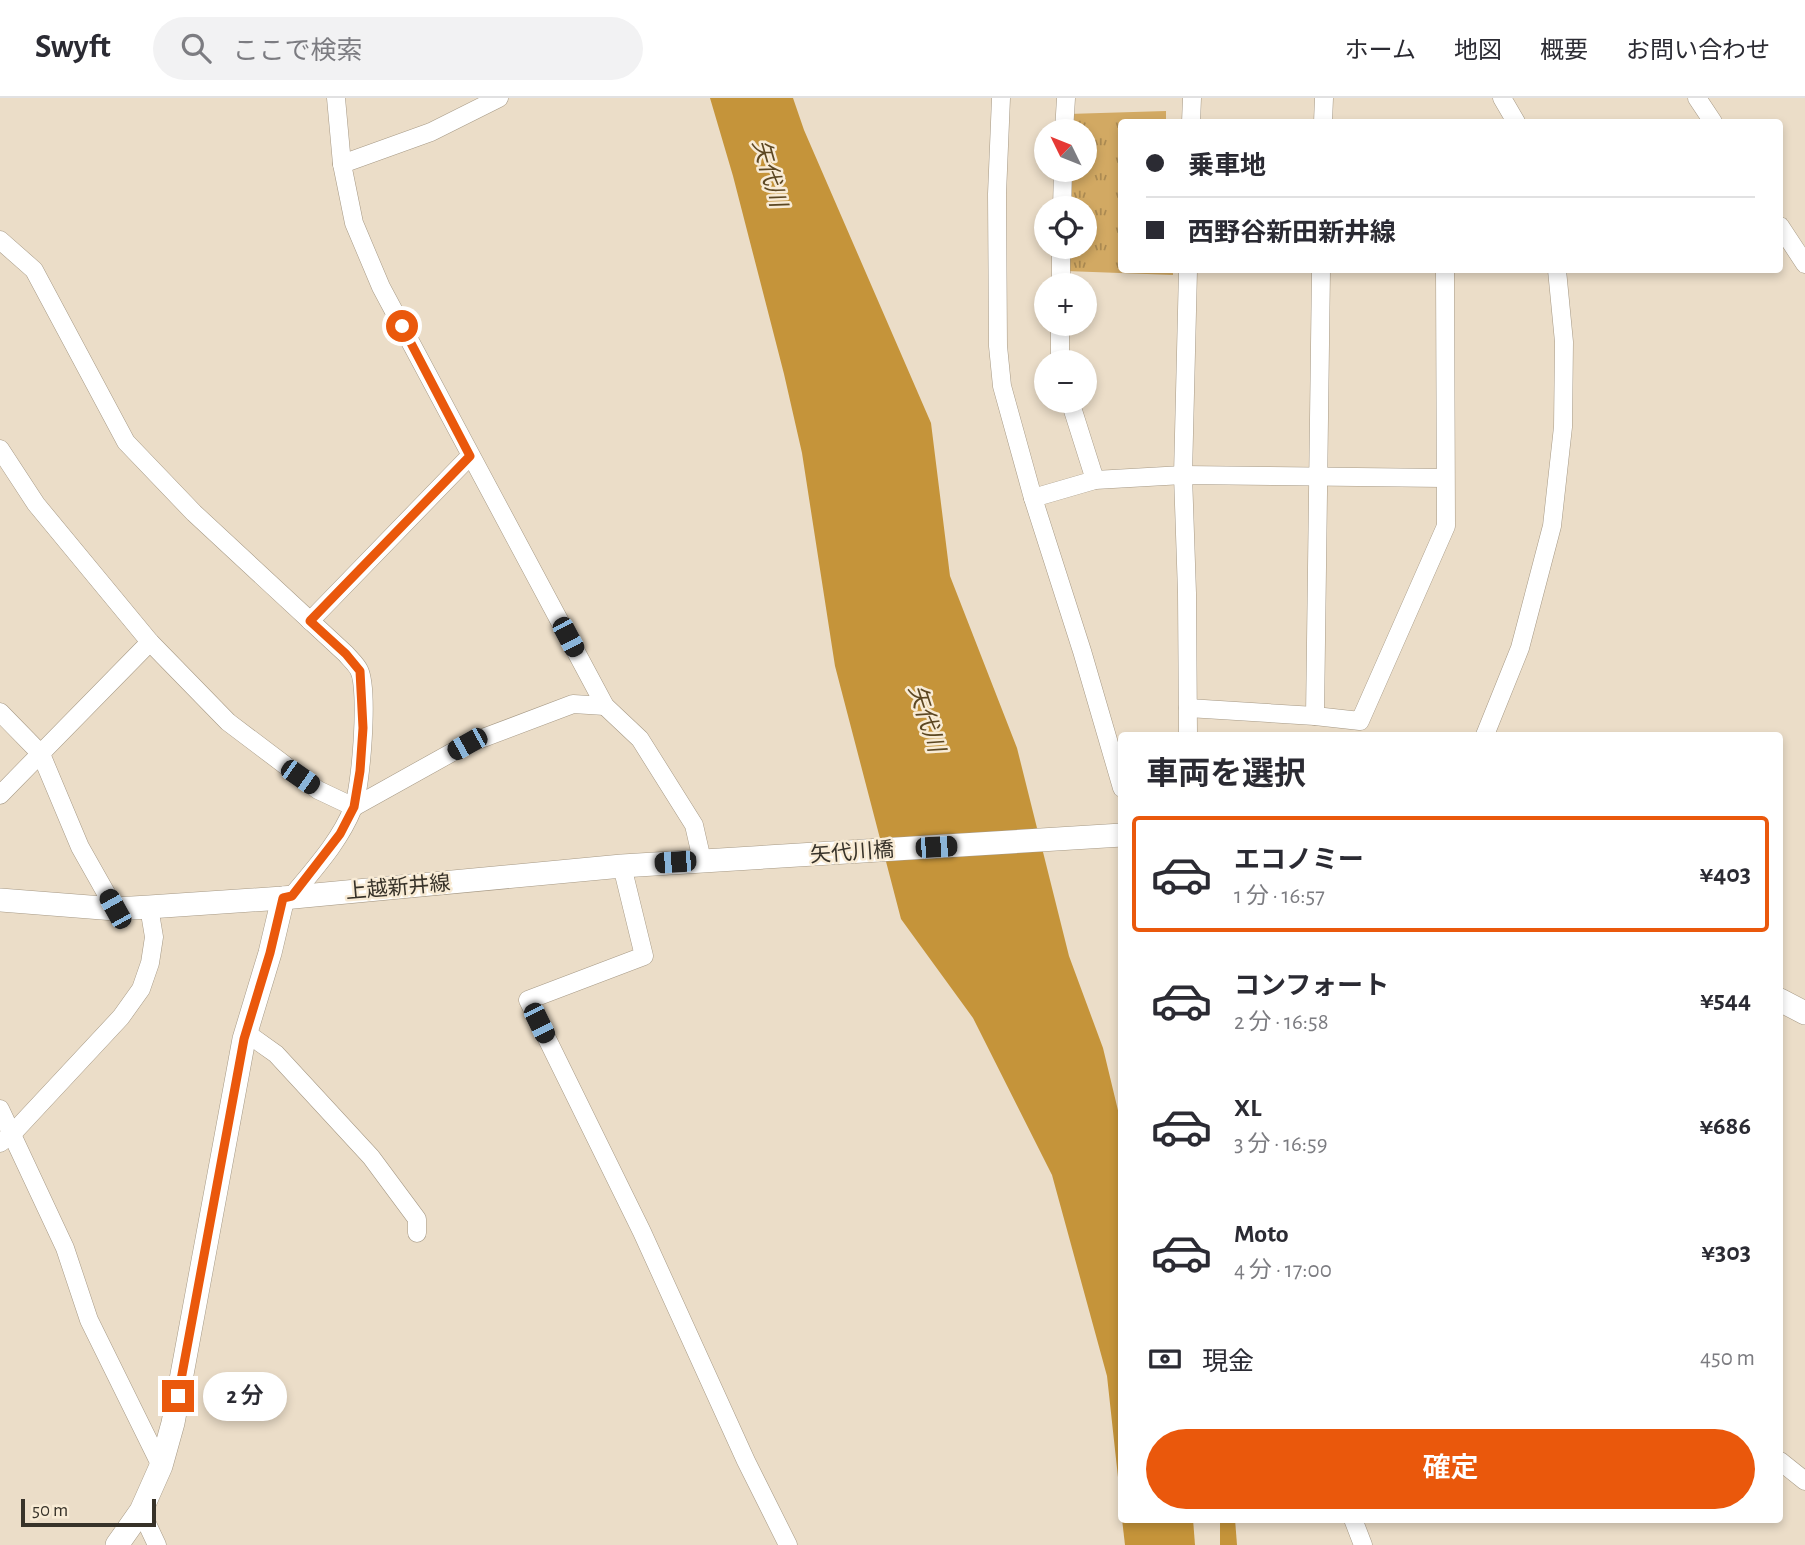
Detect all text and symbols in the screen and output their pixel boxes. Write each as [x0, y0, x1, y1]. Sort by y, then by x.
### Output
search box [153, 17, 643, 80]
icon: search [177, 29, 215, 67]
text: Swyft [35, 31, 111, 64]
text: ここで検索 [233, 38, 363, 64]
text: ホーム [1345, 39, 1416, 63]
text: 地図 [1454, 39, 1502, 63]
text: 概要 [1540, 39, 1588, 63]
text: お問い合わせ [1626, 39, 1770, 63]
north arrow [1034, 119, 1097, 182]
map controls [1034, 119, 1097, 413]
water label: 矢代川 [748, 137, 792, 213]
text: 乗車地 [1188, 153, 1266, 179]
button: locate [1034, 196, 1097, 259]
text: 西野谷新田新井線 [1188, 220, 1396, 246]
button: + [1034, 273, 1097, 336]
route start [386, 310, 418, 342]
button: − [1034, 350, 1097, 413]
car [549, 614, 588, 660]
water label: 矢代川 [904, 681, 950, 758]
car [444, 725, 491, 763]
car [277, 756, 324, 798]
text: 車両を選択 [1146, 758, 1306, 790]
car [915, 835, 958, 859]
street label: 矢代川橋 [809, 838, 895, 866]
icon: car [1150, 843, 1213, 906]
text: エコノミー [1234, 847, 1364, 873]
car [654, 850, 697, 874]
text: ¥403 [1699, 861, 1751, 887]
street label: 上越新井線 [345, 871, 451, 903]
text: 1 分 · 16:57 [1234, 885, 1325, 908]
car [96, 886, 135, 932]
icon: car [1150, 969, 1213, 1032]
text: コンフォート [1234, 973, 1389, 999]
text: ¥544 [1700, 987, 1751, 1013]
car [521, 1000, 558, 1046]
text: 2 分 · 16:58 [1234, 1011, 1329, 1034]
icon: car [1150, 1095, 1213, 1158]
text: XL [1234, 1095, 1261, 1121]
text: ¥686 [1699, 1113, 1751, 1139]
text: 3 分 · 16:59 [1234, 1133, 1328, 1156]
icon: car [1150, 1221, 1213, 1284]
text: Moto [1234, 1221, 1289, 1247]
text: ¥303 [1701, 1239, 1751, 1265]
text: 4 分 · 17:00 [1234, 1259, 1332, 1282]
icon: cash [1146, 1340, 1184, 1378]
text: 450 m [1700, 1347, 1755, 1370]
text: 現金 [1202, 1349, 1254, 1375]
callout: 2 分 [202, 1372, 286, 1420]
route end [162, 1380, 194, 1412]
text: 2 分 [226, 1385, 264, 1408]
button: 確定 [1146, 1429, 1755, 1509]
scale bar [21, 1496, 156, 1528]
text: 50 m [32, 1501, 68, 1520]

